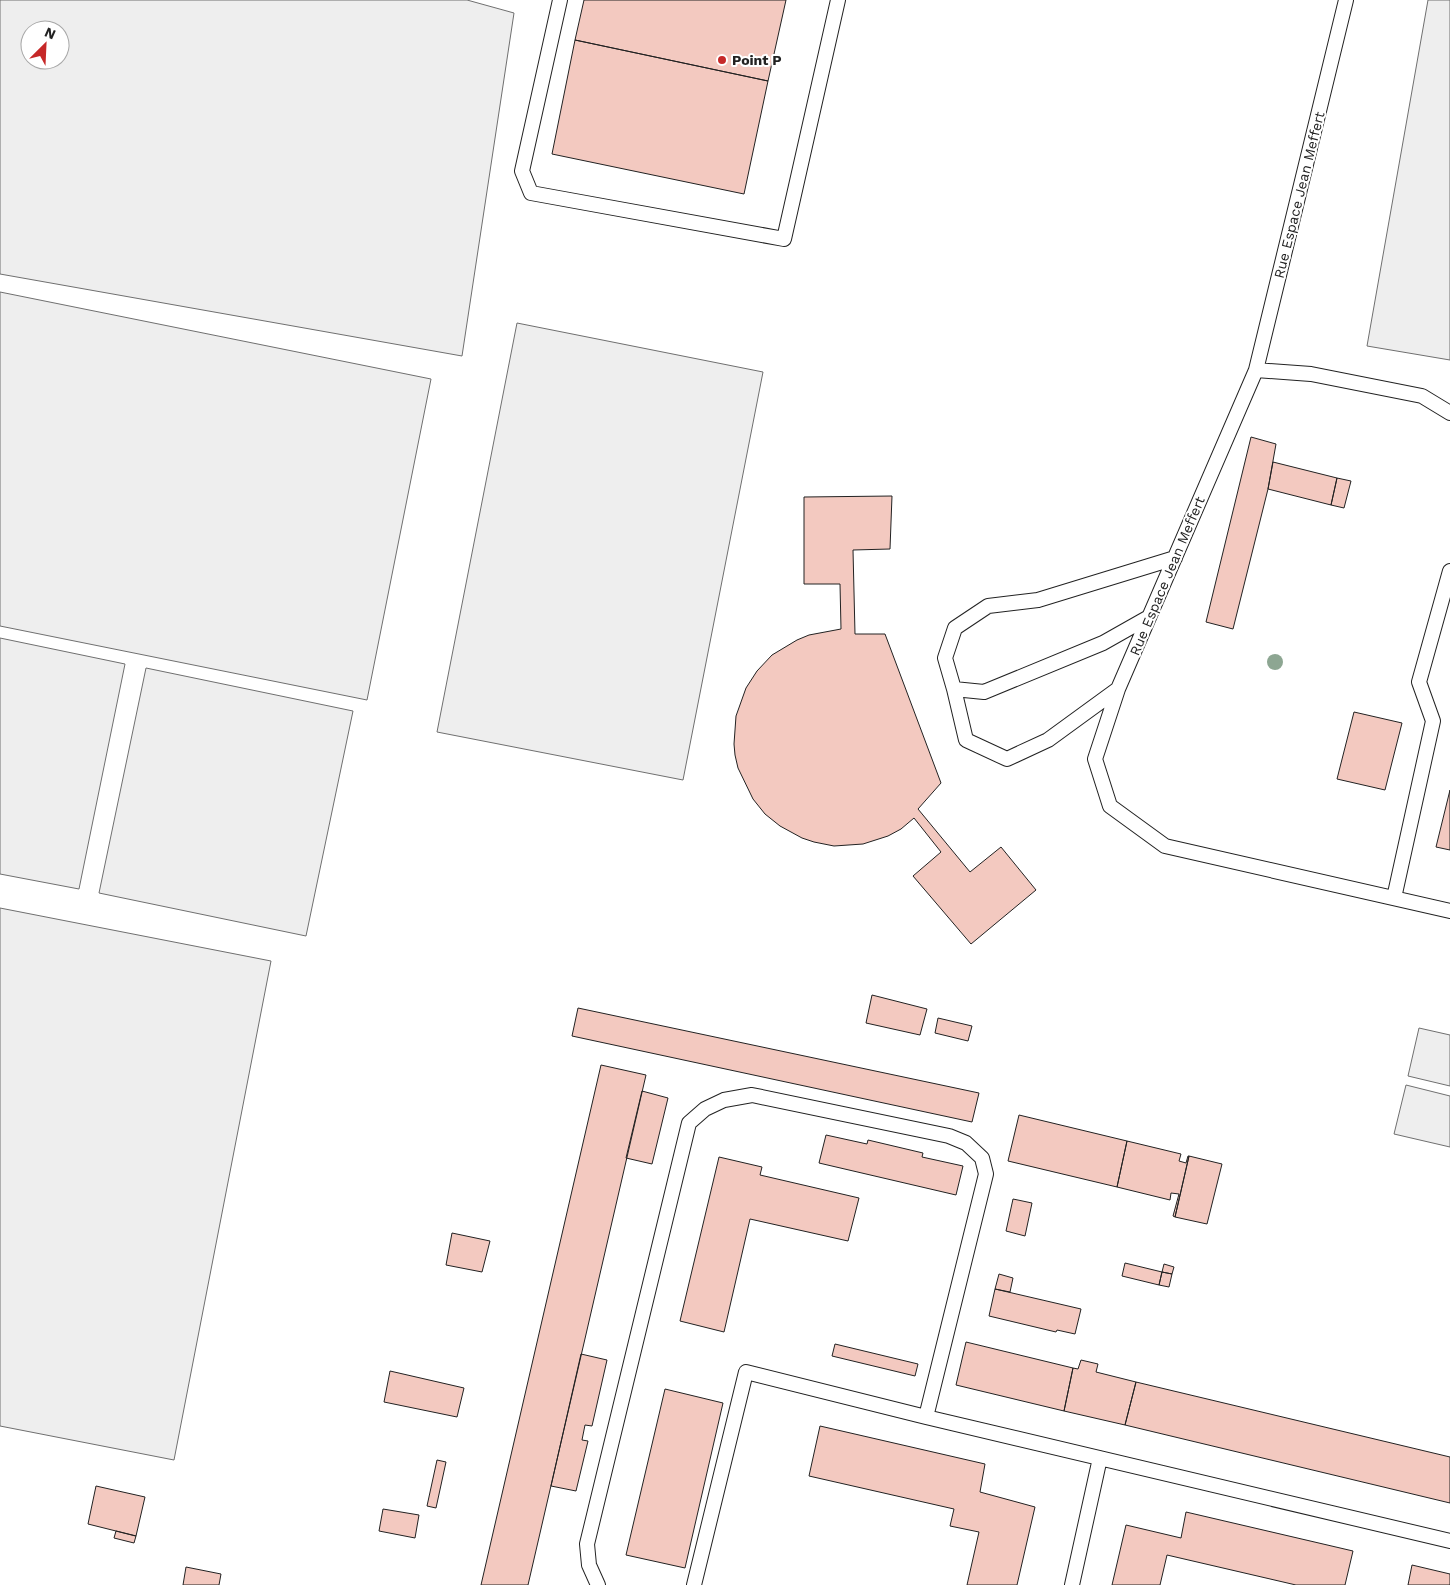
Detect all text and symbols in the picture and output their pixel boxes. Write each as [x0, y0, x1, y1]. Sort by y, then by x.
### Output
north arrow [20, 20, 70, 70]
text: N [42, 24, 58, 43]
place label: Point P [732, 52, 782, 68]
marker: Point P [716, 54, 728, 66]
street label: Rue Espace Jean Meffert [1271, 110, 1327, 280]
street label: Rue Espace Jean Meffert [1126, 494, 1208, 658]

